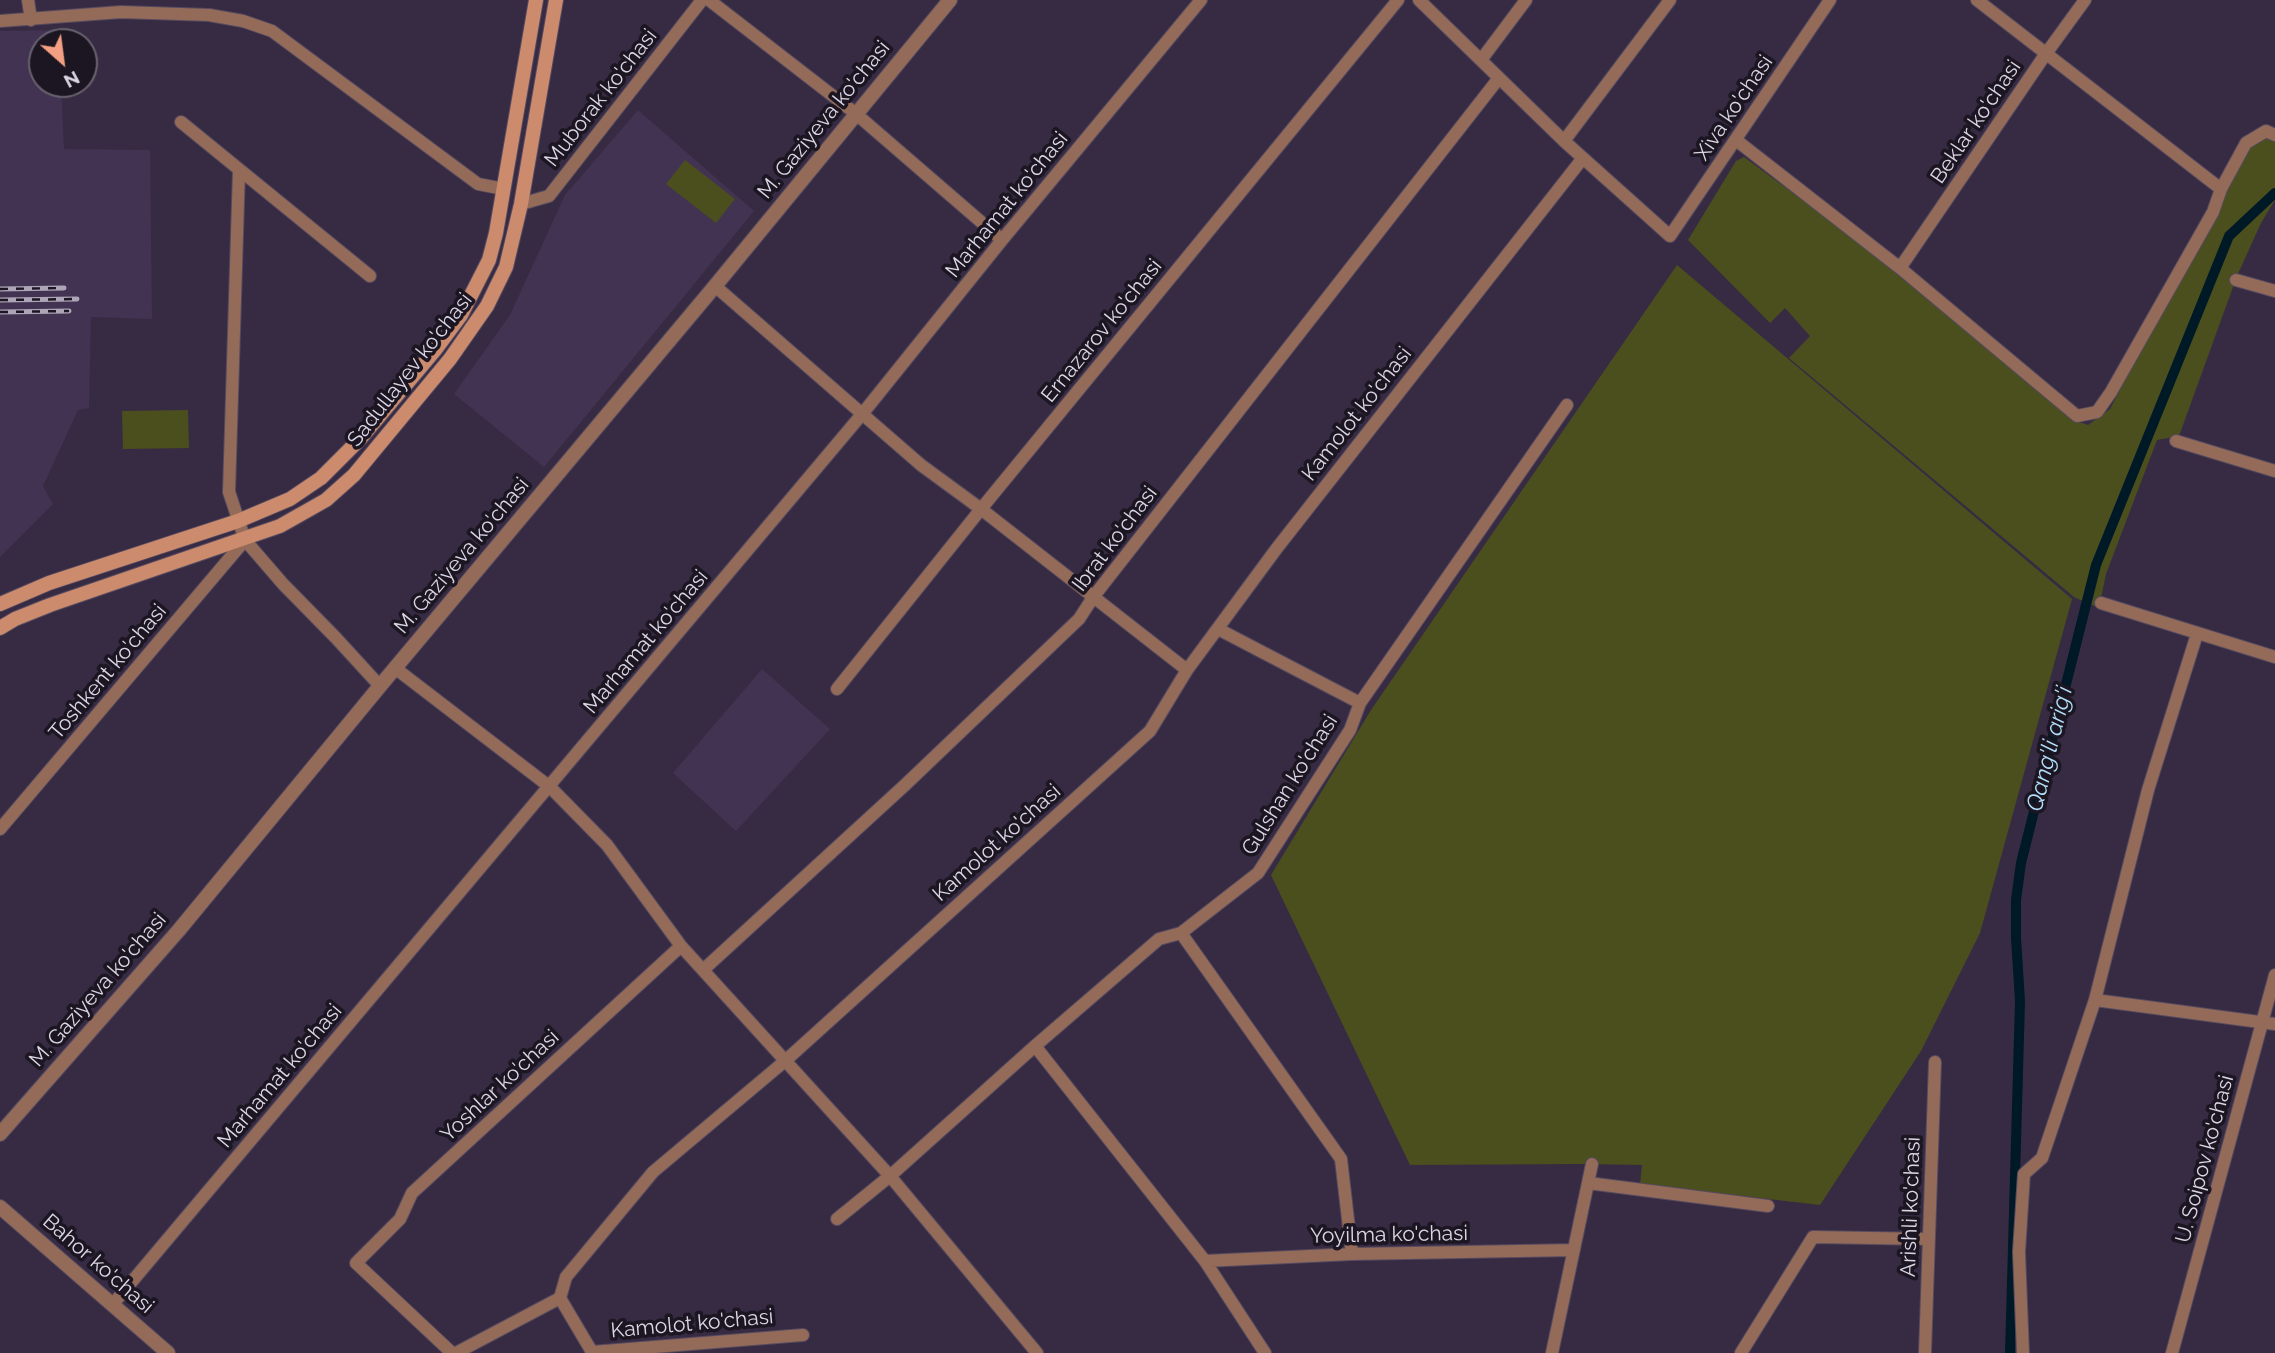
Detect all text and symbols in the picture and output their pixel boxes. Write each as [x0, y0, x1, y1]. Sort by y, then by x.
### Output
street label: Muborak ko'chasi [539, 24, 663, 172]
north arrow [28, 28, 98, 98]
street label: M. Gaziyeva ko'chasi [753, 36, 895, 204]
street label: Xiva ko'chasi [1690, 51, 1778, 165]
street label: Beklar ko'chasi [1925, 56, 2027, 188]
text: N [60, 67, 83, 93]
street label: Marhamat ko'chasi [941, 127, 1073, 283]
street label: Ernazarov ko'chasi [1036, 254, 1168, 408]
street label: Sadullayev ko'chasi [342, 288, 478, 452]
street label: Kamolot ko'chasi [1297, 342, 1417, 486]
street label: M. Gaziyeva ko'chasi [389, 473, 535, 639]
street label: Ibrat ko'chasi [1067, 481, 1163, 597]
street label: Marhamat ko'chasi [579, 565, 713, 719]
street label: Toshkent ko'chasi [44, 599, 172, 745]
water label: Qang'li arig'i [2021, 684, 2079, 814]
street label: Gulshan ko'chasi [1237, 710, 1343, 860]
street label: Kamolot ko'chasi [928, 779, 1066, 907]
street label: M. Gaziyeva ko'chasi [24, 908, 172, 1072]
street label: Marhamat ko'chasi [213, 999, 347, 1153]
street label: Yoshlar ko'chasi [436, 1025, 564, 1147]
street label: U. Soipov ko'chasi [2171, 1072, 2239, 1246]
street label: Arishli ko'chasi [1896, 1136, 1926, 1278]
street label: Bahor ko'chasi [37, 1209, 159, 1319]
street label: Yoyilma ko'chasi [1310, 1221, 1468, 1249]
street label: Kamolot ko'chasi [610, 1304, 774, 1344]

